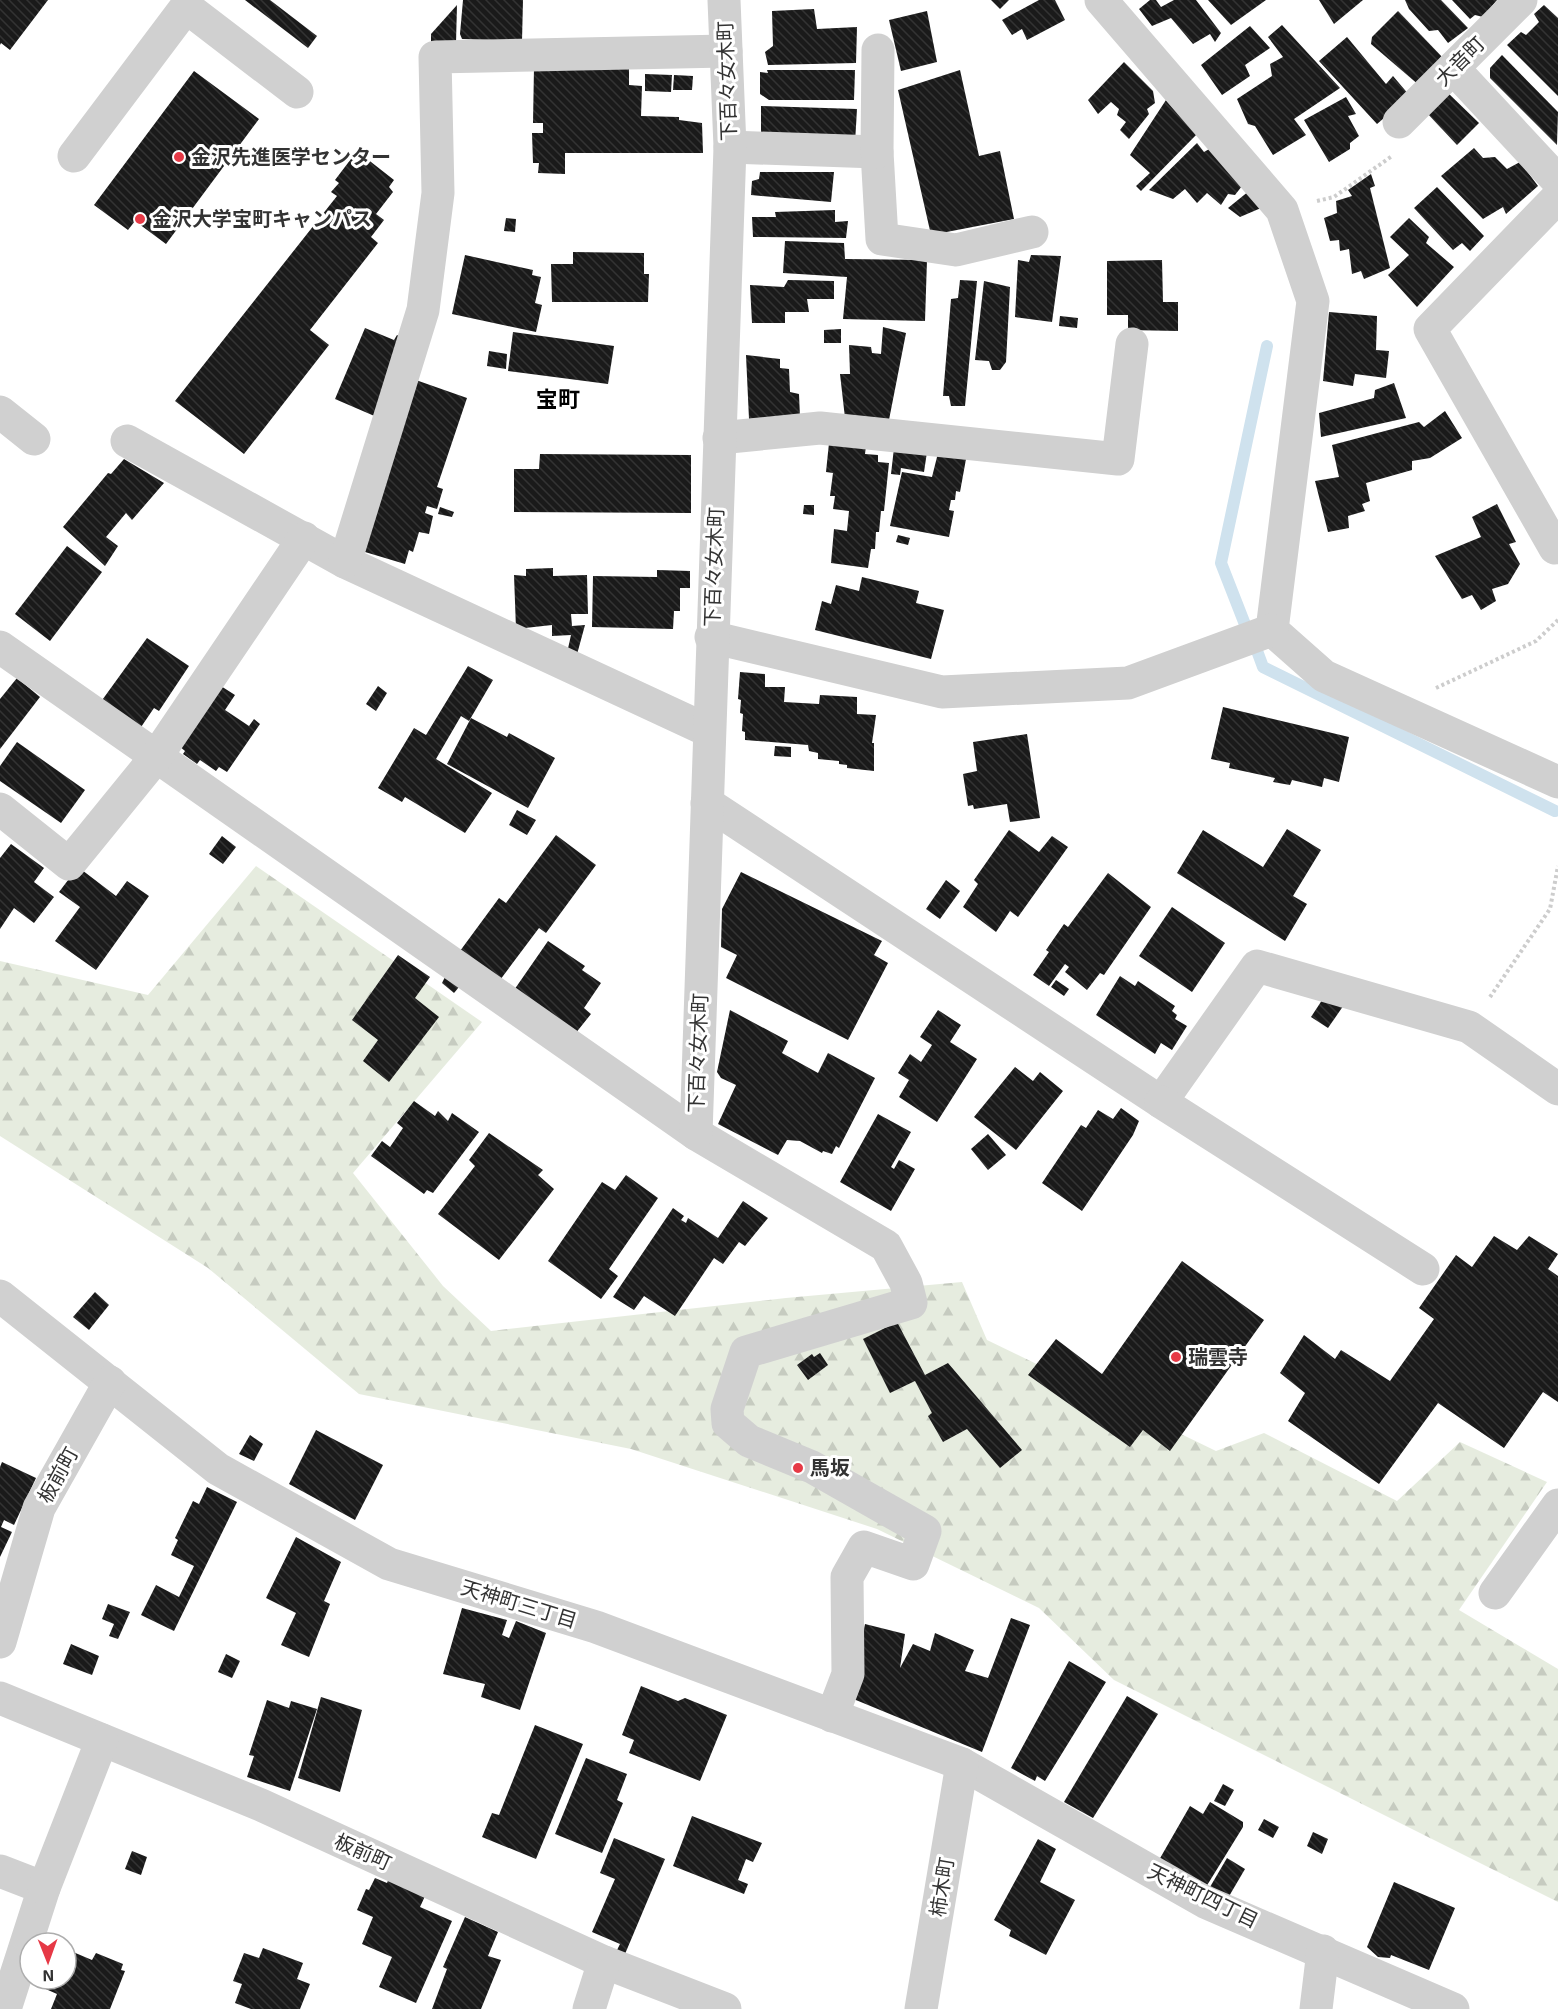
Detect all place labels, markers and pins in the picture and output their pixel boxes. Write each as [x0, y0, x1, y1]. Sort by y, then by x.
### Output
place label: 金沢先進医学センター [191, 144, 391, 168]
marker: 金沢先進医学センター [172, 150, 186, 164]
place label: 金沢大学宝町キャンパス [152, 206, 372, 230]
marker: 金沢大学宝町キャンパス [133, 212, 147, 226]
place label: 瑞雲寺 [1188, 1344, 1248, 1368]
marker: 瑞雲寺 [1169, 1350, 1183, 1364]
place label: 馬坂 [810, 1455, 850, 1479]
marker: 馬坂 [791, 1461, 805, 1475]

